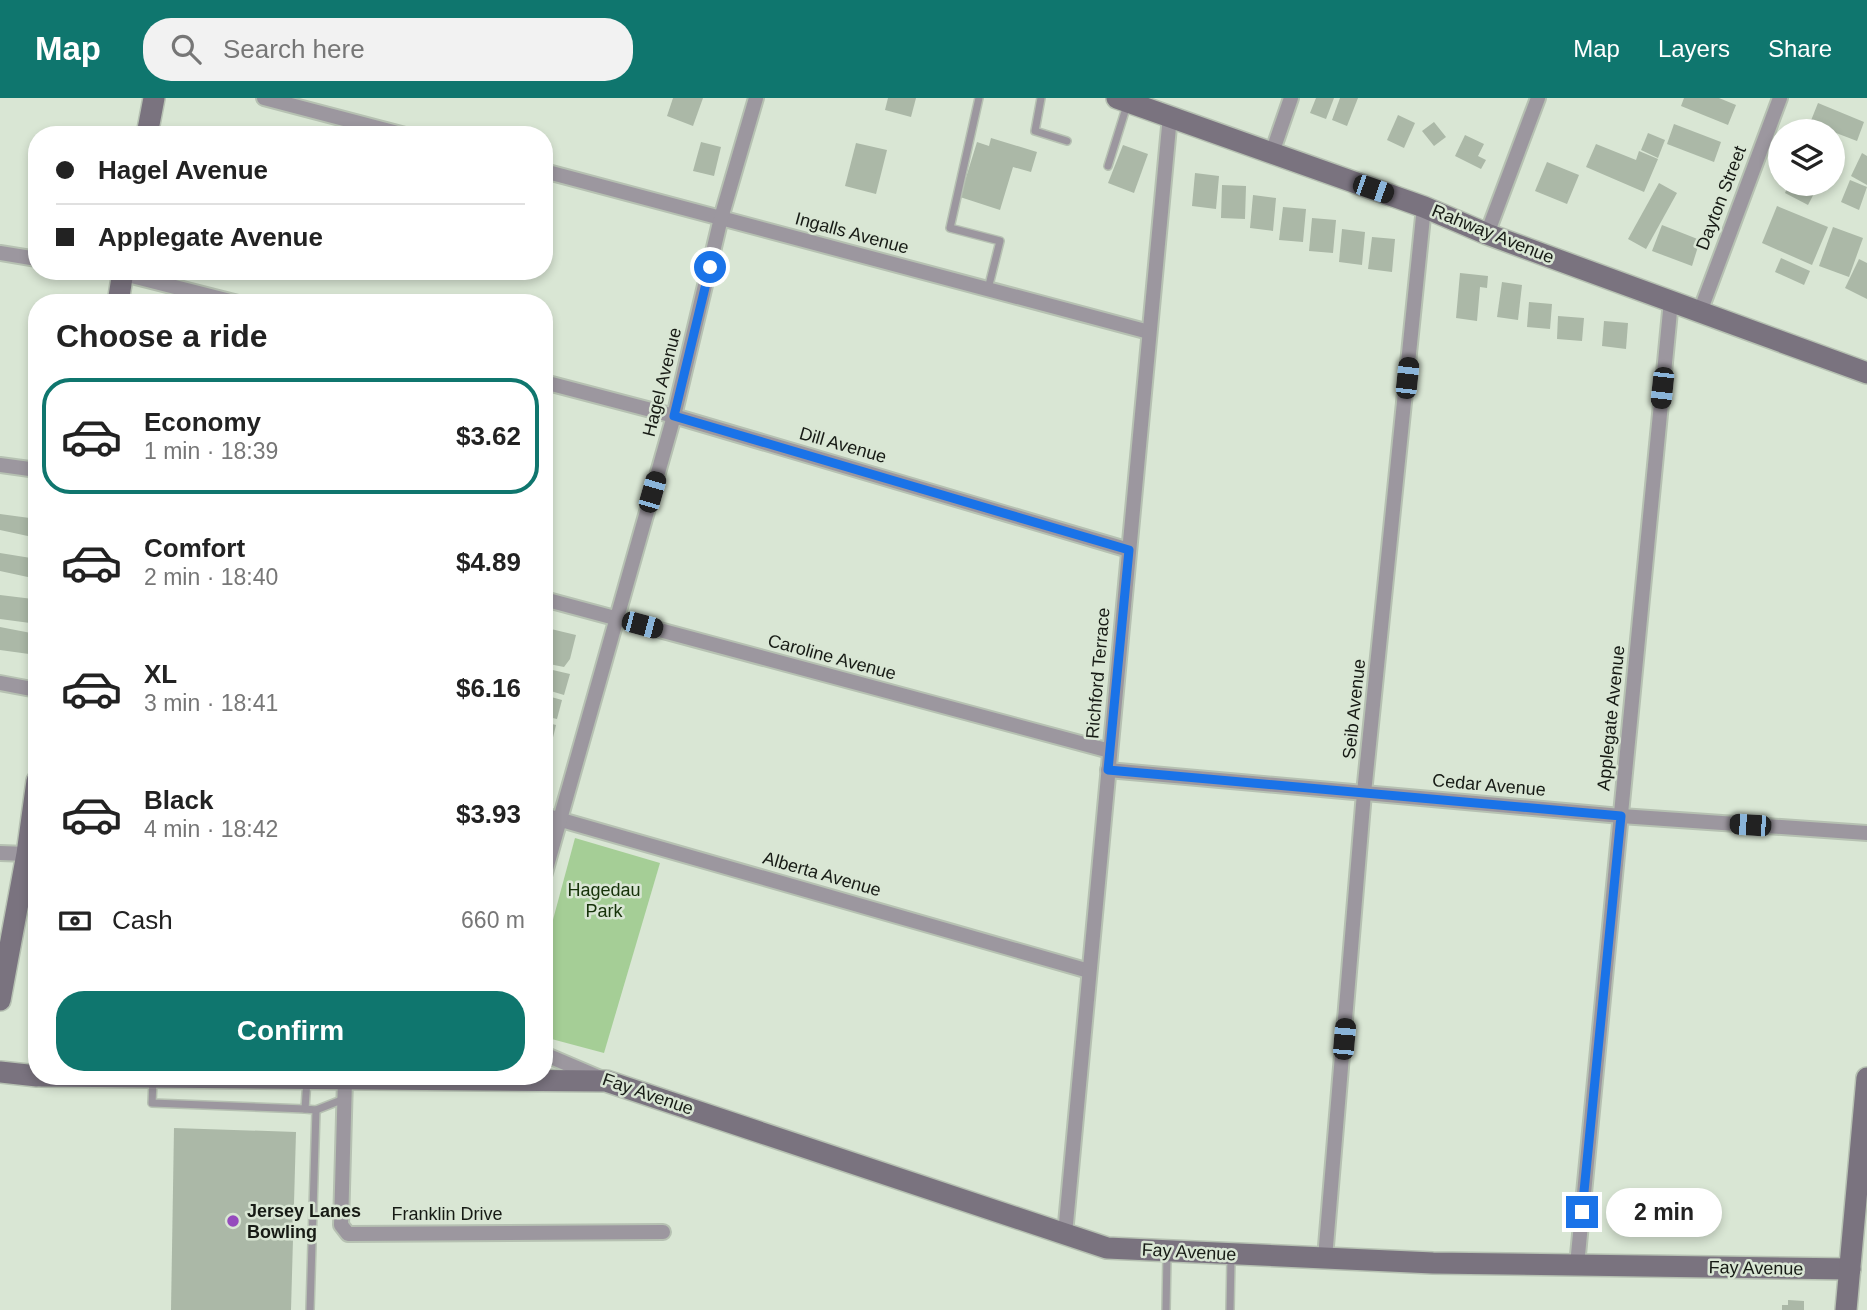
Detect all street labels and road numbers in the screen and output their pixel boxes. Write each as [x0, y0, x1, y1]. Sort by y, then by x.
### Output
street label: Dayton Street [1692, 143, 1750, 253]
street label: Rahway Avenue [1429, 200, 1557, 268]
street label: Ingalls Avenue [793, 208, 911, 258]
street label: Hagel Avenue [639, 325, 685, 439]
street label: Dill Avenue [797, 423, 889, 467]
street label: Richford Terrace [1082, 607, 1114, 739]
street label: Caroline Avenue [766, 630, 898, 684]
street label: Applegate Avenue [1593, 644, 1629, 792]
street label: Seib Avenue [1339, 658, 1369, 760]
street label: Cedar Avenue [1431, 770, 1547, 800]
street label: Alberta Avenue [761, 848, 883, 900]
street label: Fay Avenue [600, 1069, 696, 1119]
street label: Franklin Drive [391, 1204, 503, 1224]
street label: Fay Avenue [1141, 1240, 1237, 1264]
street label: Fay Avenue [1708, 1257, 1804, 1279]

